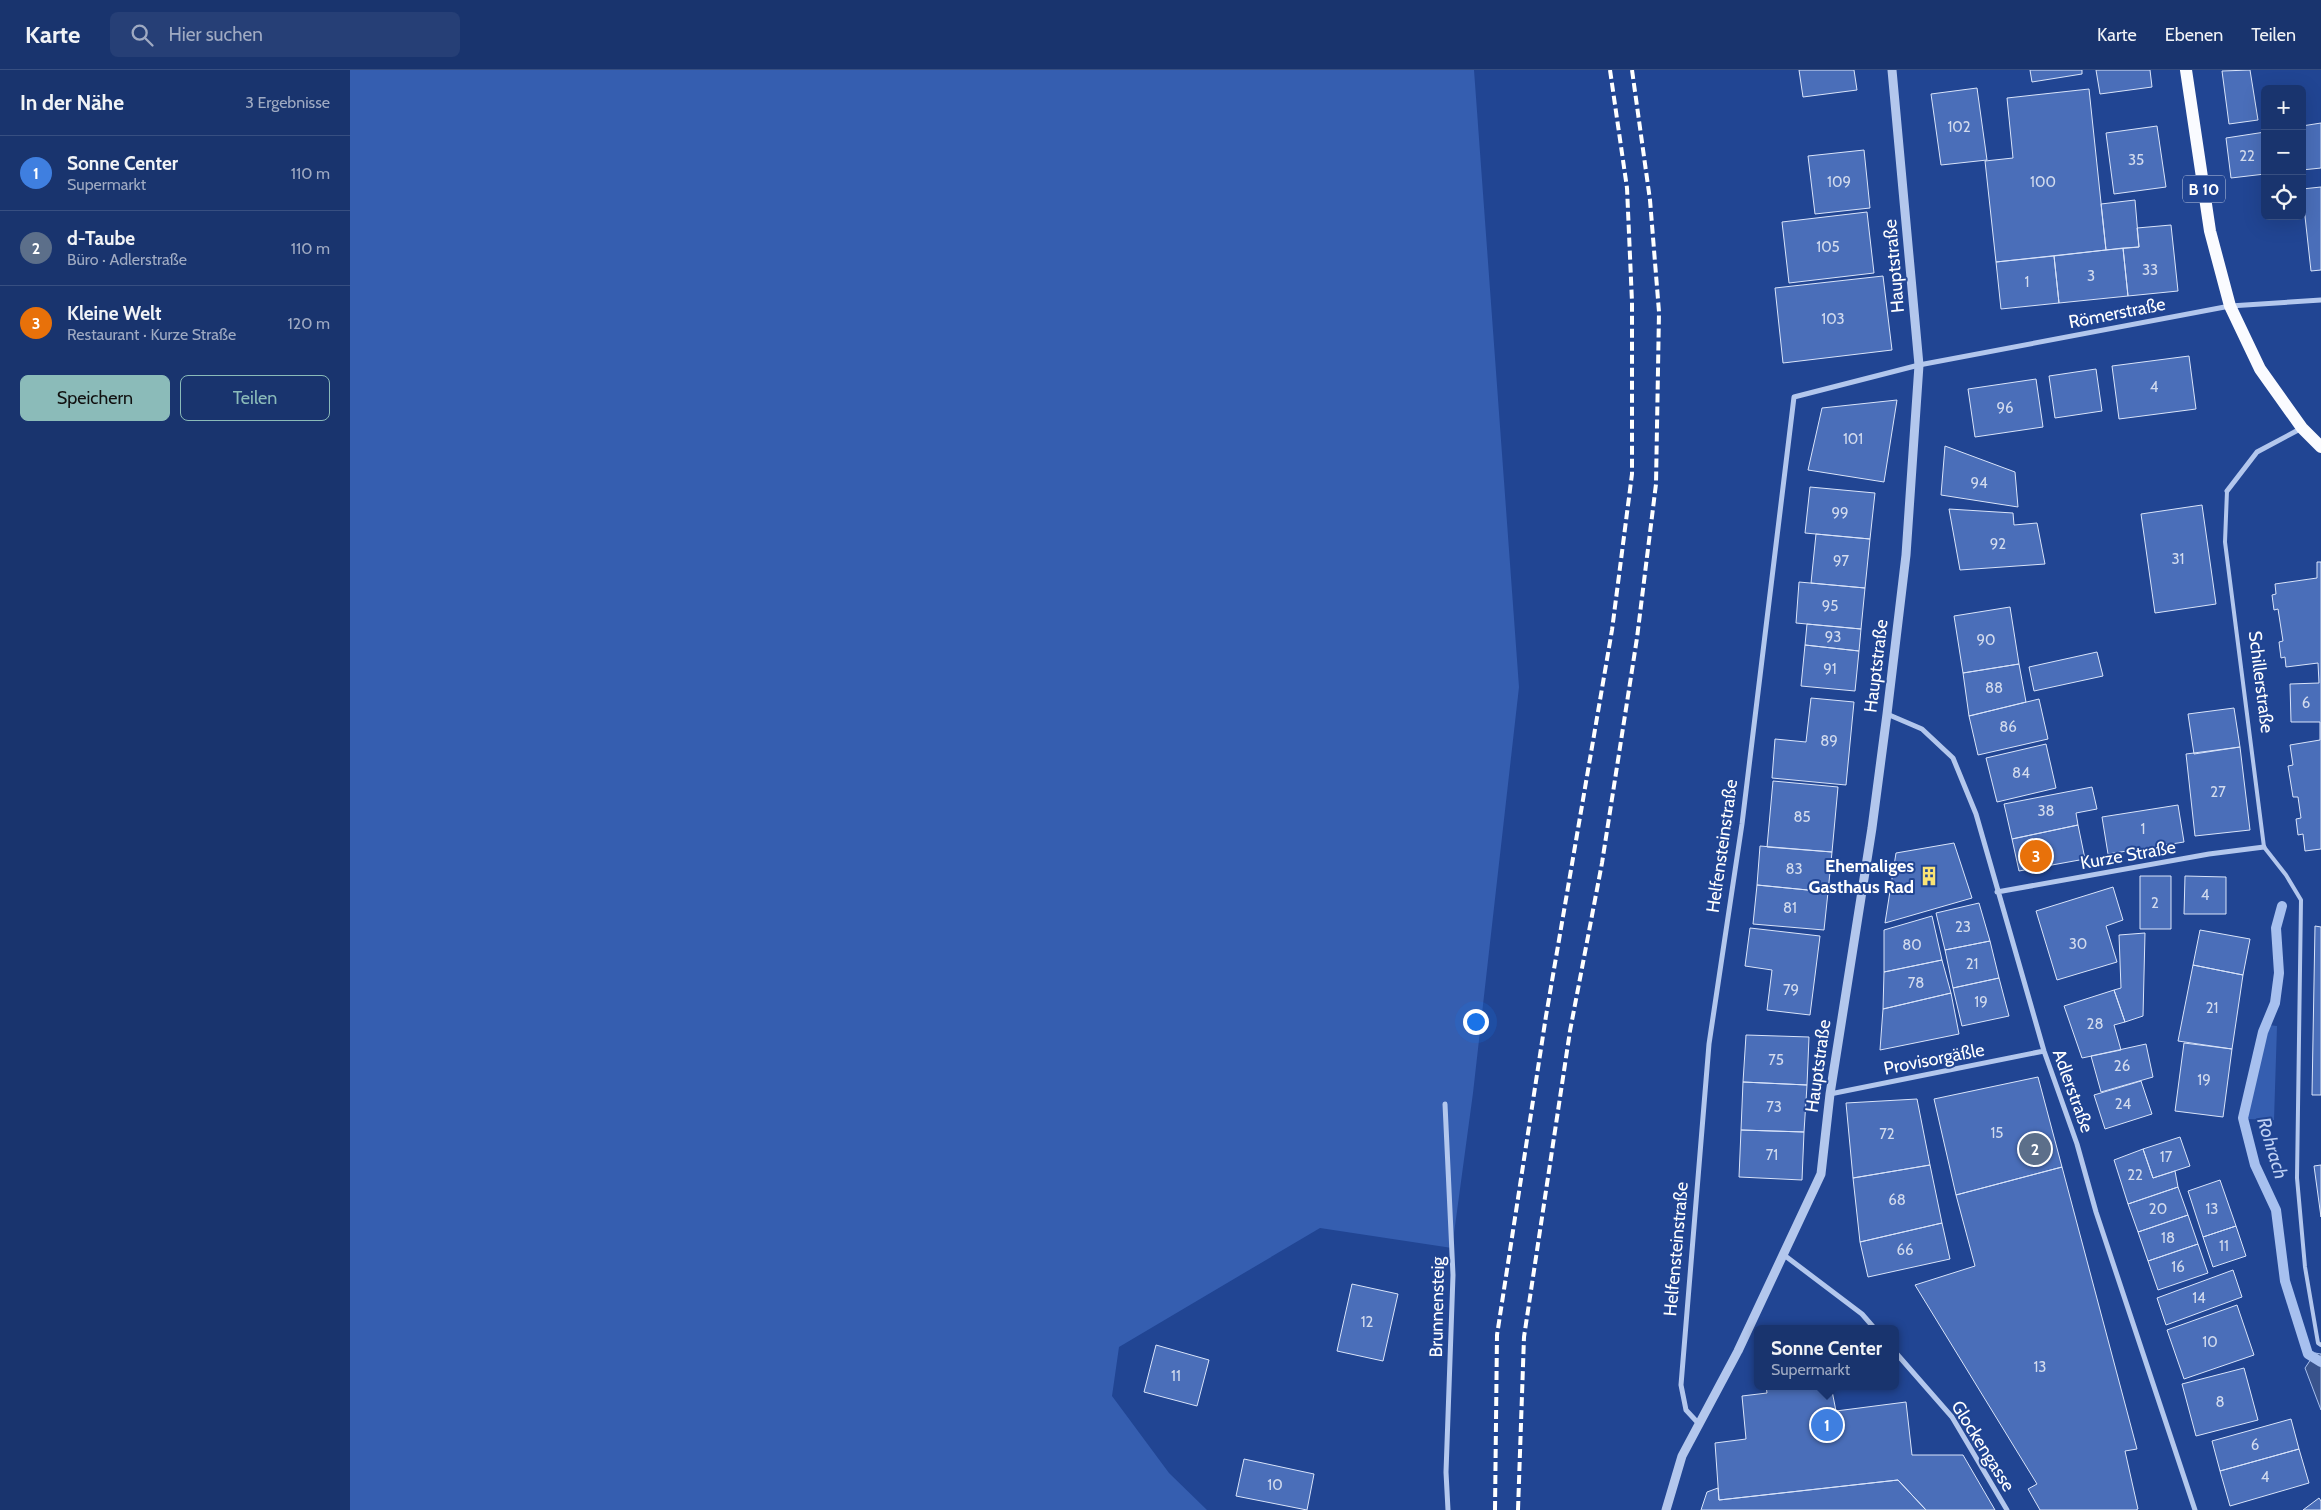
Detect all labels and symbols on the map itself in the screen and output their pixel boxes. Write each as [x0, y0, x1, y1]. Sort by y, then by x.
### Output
house number: 102 [1947, 118, 1971, 136]
house number: 22 [2239, 147, 2255, 165]
house number: 35 [2128, 151, 2144, 169]
house number: 109 [1827, 173, 1851, 191]
house number: 100 [2030, 173, 2056, 191]
road number: B 10 [2183, 176, 2225, 202]
street label: Hauptstraße [1879, 218, 1909, 314]
house number: 105 [1816, 238, 1840, 256]
house number: 33 [2142, 261, 2158, 279]
house number: 3 [2087, 267, 2095, 285]
house number: 1 [2025, 273, 2029, 291]
street label: Römerstraße [2067, 293, 2167, 333]
house number: 103 [1821, 310, 1845, 328]
house number: 4 [2150, 378, 2159, 396]
house number: 96 [1996, 399, 2014, 417]
house number: 101 [1843, 430, 1863, 448]
house number: 94 [1970, 474, 1988, 492]
house number: 99 [1831, 504, 1849, 522]
house number: 92 [1990, 535, 2006, 553]
house number: 31 [2171, 550, 2185, 568]
house number: 97 [1833, 552, 1849, 570]
house number: 95 [1822, 597, 1838, 615]
street label: Hauptstraße [1859, 618, 1893, 714]
house number: 93 [1825, 628, 1841, 646]
street label: Schillerstraße [2244, 630, 2278, 734]
house number: 90 [1977, 631, 1996, 649]
house number: 91 [1823, 660, 1837, 678]
house number: 88 [1985, 679, 2003, 697]
house number: 6 [2302, 694, 2310, 712]
house number: 86 [1999, 718, 2017, 736]
house number: 89 [1820, 732, 1838, 750]
house number: 84 [2012, 764, 2030, 782]
street label: Helfensteinstraße [1702, 778, 1742, 914]
house number: 27 [2210, 783, 2226, 801]
house number: 38 [2037, 802, 2055, 820]
house number: 85 [1793, 808, 1811, 826]
house number: 1 [2141, 820, 2145, 838]
street label: Kurze Straße [2079, 836, 2177, 874]
pin: 3 [2020, 837, 2052, 875]
place label: Ehemaliges Gasthaus Rad [1808, 855, 1914, 898]
house number: 83 [1785, 860, 1803, 878]
building icon: Ehemaliges Gasthaus Rad [1918, 865, 1940, 887]
house number: 4 [2201, 886, 2210, 904]
house number: 2 [2151, 894, 2159, 912]
house number: 81 [1783, 899, 1797, 917]
house number: 23 [1955, 918, 1971, 936]
house number: 30 [2069, 935, 2087, 953]
house number: 80 [1902, 936, 1922, 954]
house number: 21 [1966, 955, 1978, 973]
house number: 78 [1908, 974, 1924, 992]
house number: 79 [1783, 981, 1799, 999]
house number: 19 [1974, 993, 1988, 1011]
house number: 21 [2206, 999, 2218, 1017]
your location [1463, 1009, 1489, 1035]
house number: 28 [2087, 1015, 2103, 1033]
street label: Hauptstraße [1801, 1018, 1835, 1114]
street label: Provisorgäßle [1882, 1038, 1986, 1080]
street label: Adlerstraße [2048, 1046, 2098, 1136]
house number: 75 [1768, 1051, 1784, 1069]
house number: 26 [2114, 1057, 2130, 1075]
house number: 19 [2197, 1071, 2211, 1089]
house number: 24 [2115, 1095, 2132, 1113]
house number: 73 [1766, 1098, 1782, 1116]
water label: Rohrach [2252, 1115, 2293, 1182]
house number: 15 [1990, 1124, 2004, 1142]
house number: 72 [1879, 1125, 1895, 1143]
pin: 2 [2019, 1130, 2051, 1168]
house number: 71 [1766, 1146, 1778, 1164]
house number: 17 [2160, 1148, 2173, 1166]
house number: 22 [2127, 1166, 2143, 1184]
street label: Helfensteinstraße [1659, 1181, 1693, 1317]
house number: 68 [1888, 1191, 1906, 1209]
house number: 20 [2149, 1200, 2167, 1218]
house number: 13 [2205, 1200, 2219, 1218]
house number: 18 [2161, 1229, 2175, 1247]
house number: 11 [2219, 1237, 2229, 1255]
house number: 66 [1896, 1241, 1914, 1259]
street label: Brunnensteig [1425, 1255, 1449, 1357]
house number: 16 [2171, 1258, 2185, 1276]
house number: 14 [2192, 1289, 2206, 1307]
house number: 12 [1361, 1313, 1374, 1331]
house number: 10 [2202, 1333, 2218, 1351]
house number: 13 [2033, 1358, 2047, 1376]
house number: 11 [1171, 1367, 1181, 1385]
house number: 8 [2215, 1393, 2225, 1411]
street label: Glockengasse [1946, 1397, 2020, 1495]
pin: 1 [1811, 1406, 1843, 1444]
house number: 6 [2251, 1436, 2259, 1454]
house number: 4 [2261, 1468, 2270, 1486]
house number: 10 [1267, 1476, 1283, 1494]

